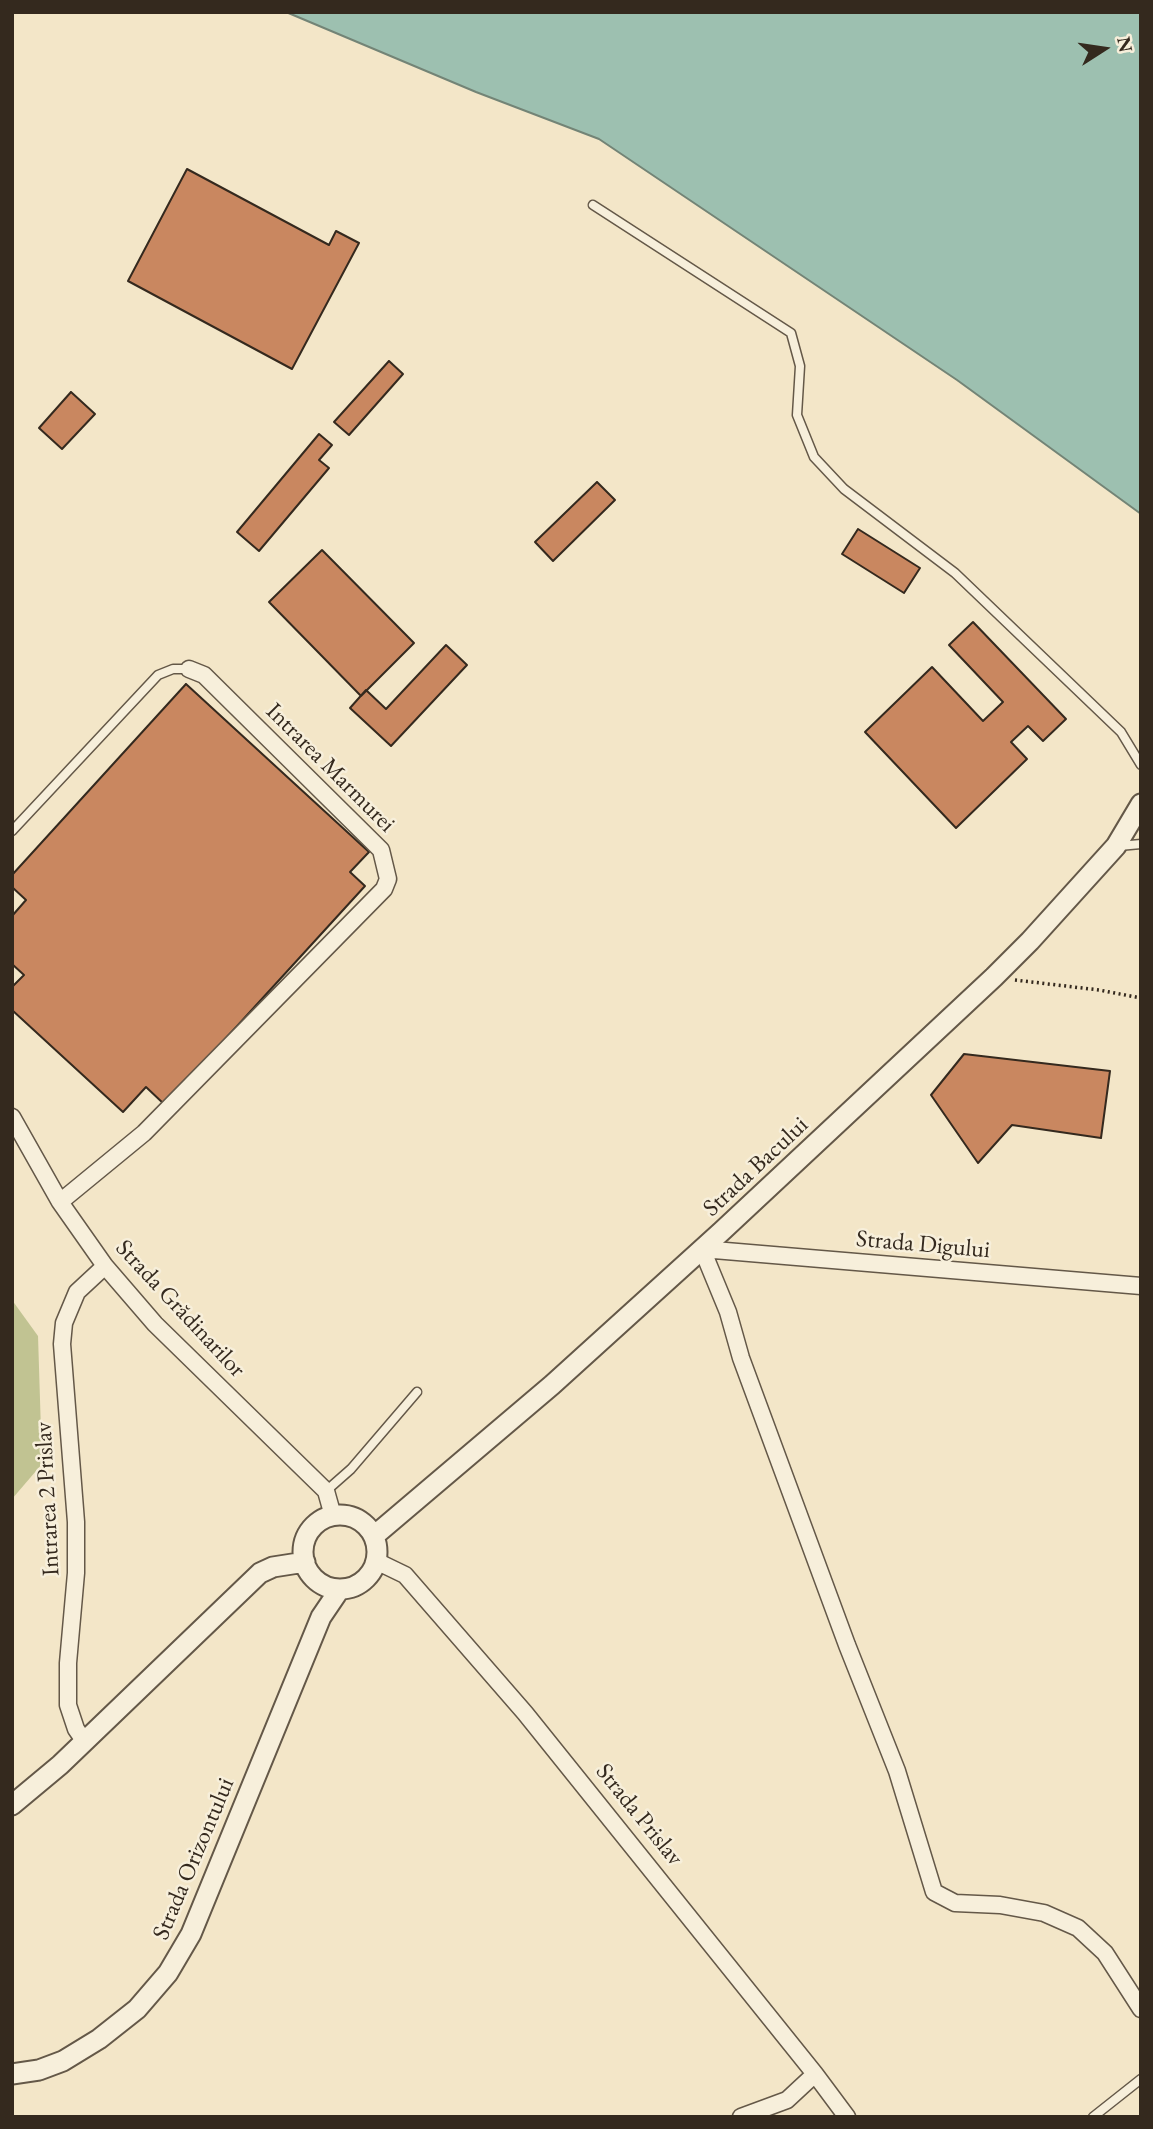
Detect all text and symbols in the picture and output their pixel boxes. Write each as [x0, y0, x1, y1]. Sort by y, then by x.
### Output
north arrow [1069, 14, 1139, 84]
text: N [1111, 34, 1139, 55]
street label: Intrarea Marmurei [259, 697, 401, 839]
street label: Strada Bacului [697, 1111, 815, 1223]
street label: Strada Digului [855, 1225, 991, 1265]
street label: Strada Grădinarilor [109, 1234, 251, 1384]
street label: Intrarea 2 Prislav [30, 1421, 66, 1577]
street label: Strada Prislav [589, 1758, 689, 1872]
street label: Strada Orizontului [147, 1774, 241, 1944]

